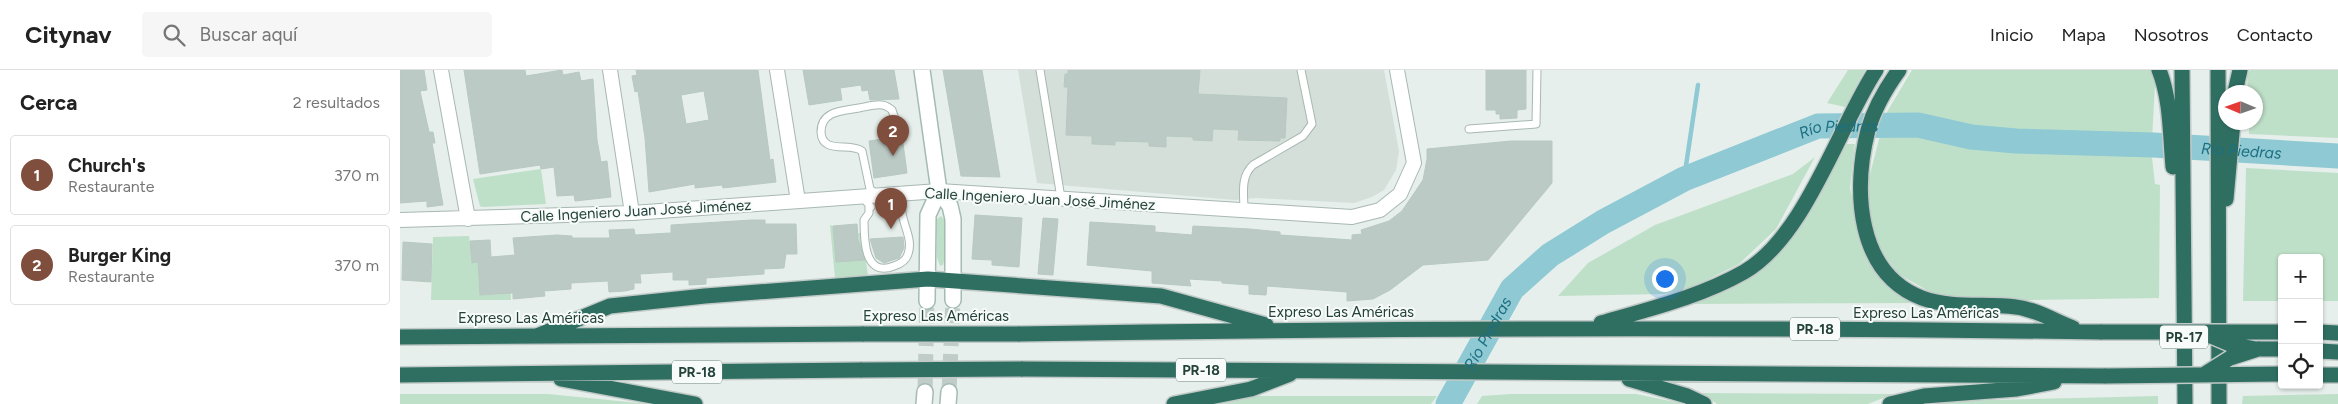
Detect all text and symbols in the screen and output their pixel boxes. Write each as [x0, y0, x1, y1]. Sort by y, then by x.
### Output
search box [142, 12, 492, 57]
text: Citynav [25, 20, 112, 49]
icon: search [160, 21, 188, 49]
text: Buscar aquí [200, 23, 297, 46]
text: Inicio [1990, 24, 2034, 46]
text: Mapa [2062, 24, 2106, 46]
text: Nosotros [2134, 24, 2209, 46]
text: Contacto [2237, 24, 2313, 46]
north arrow [2218, 85, 2263, 130]
text: Cerca [20, 90, 77, 115]
text: 2 resultados [293, 93, 380, 112]
pin: 2 [877, 115, 909, 156]
water label: Río Piedras [1796, 116, 1879, 143]
water label: Río Piedras [2201, 139, 2283, 163]
text: Church's [68, 154, 145, 177]
text: 1 [34, 166, 40, 185]
text: 370 m [334, 166, 379, 185]
text: Restaurante [68, 177, 155, 196]
street label: Calle Ingeniero Juan José Jiménez [924, 184, 1156, 214]
pin: 1 [875, 188, 907, 229]
street label: Calle Ingeniero Juan José Jiménez [520, 196, 752, 226]
text: Burger King [68, 244, 171, 267]
map controls [2278, 254, 2323, 389]
button: + [2278, 254, 2323, 299]
text: 2 [32, 256, 42, 275]
text: 370 m [334, 256, 379, 275]
your location [1652, 266, 1678, 292]
text: Restaurante [68, 267, 155, 286]
water label: Río Piedras [1460, 293, 1516, 373]
button: − [2278, 299, 2323, 344]
street label: Expreso Las Américas [1268, 303, 1414, 321]
street label: Expreso Las Américas [1853, 304, 1999, 322]
street label: Expreso Las Américas [863, 307, 1009, 325]
street label: Expreso Las Américas [458, 309, 604, 327]
road number: PR-18 [1790, 318, 1840, 340]
road number: PR-17 [2160, 326, 2208, 348]
button: locate [2278, 344, 2323, 389]
road number: PR-18 [1176, 358, 1226, 382]
road number: PR-18 [672, 360, 722, 384]

